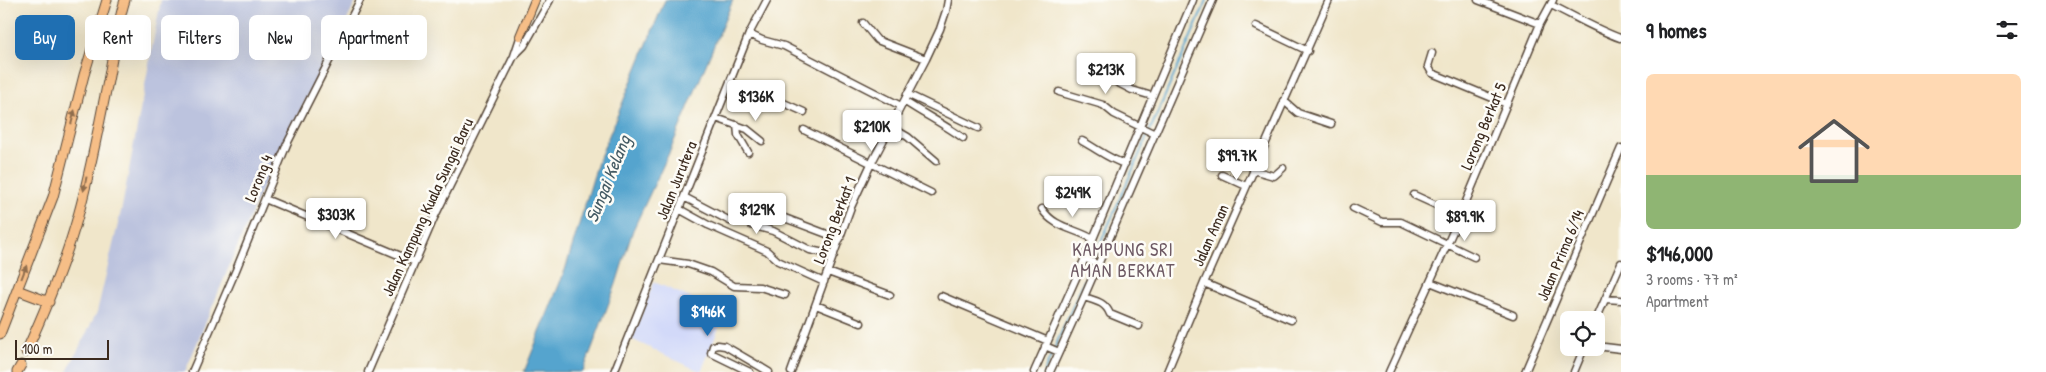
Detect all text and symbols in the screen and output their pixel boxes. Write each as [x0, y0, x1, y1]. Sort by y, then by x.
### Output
chip: Buy [15, 15, 75, 60]
chip: Rent [85, 15, 151, 60]
chip: Filters [161, 15, 239, 60]
chip: New [249, 15, 311, 60]
chip: Apartment [321, 15, 427, 60]
text: 9 homes [1646, 16, 1707, 45]
icon: filters [1993, 16, 2021, 44]
pin: $213K [1071, 52, 1141, 95]
text: $213K [1088, 58, 1124, 80]
street label: Lorong Berkat 5 [1455, 79, 1511, 173]
pin: $136K [721, 80, 791, 122]
text: $136K [738, 85, 774, 107]
icon: home [1789, 106, 1879, 196]
one-way arrow [69, 110, 77, 125]
pin: $210K [837, 110, 907, 152]
street label: Jalan Kampung Kuala Sungai Baru [376, 114, 478, 300]
text: $210K [854, 115, 890, 137]
water label: Sungai Kelang [579, 131, 637, 226]
street label: Jalan Jurutera [650, 137, 702, 223]
pin: $99.7K [1196, 138, 1278, 181]
text: $99.7K [1217, 144, 1257, 166]
street label: Lorong 4 [239, 151, 277, 205]
street label: Lorong Berkat 1 [807, 173, 861, 267]
pin: $249K [1038, 176, 1108, 218]
one-way arrow [81, 177, 89, 192]
text: $249K [1055, 181, 1091, 203]
pin: $129K [722, 192, 792, 235]
pin: $303K [301, 198, 371, 240]
text: $129K [739, 198, 775, 220]
street label: Jalan Aman [1187, 200, 1233, 270]
pin: $89.9K [1424, 200, 1506, 242]
text: $303K [317, 203, 355, 225]
text: $89.9K [1446, 205, 1484, 227]
street label: Jalan Prima 6/14 [1531, 206, 1589, 304]
district label: KAMPUNG SRI AMAN BERKAT [1071, 237, 1175, 283]
text: $146,000 [1646, 239, 1713, 268]
one-way arrow [20, 264, 28, 279]
text: 3 rooms · 77 m² [1646, 268, 1738, 290]
text: Apartment [1646, 290, 1709, 312]
pin: $146K [673, 294, 743, 337]
text: $146K [691, 300, 725, 322]
map controls [1560, 311, 1605, 356]
button: locate [1560, 311, 1605, 356]
scale bar [15, 337, 109, 360]
text: 100 m [22, 339, 52, 358]

